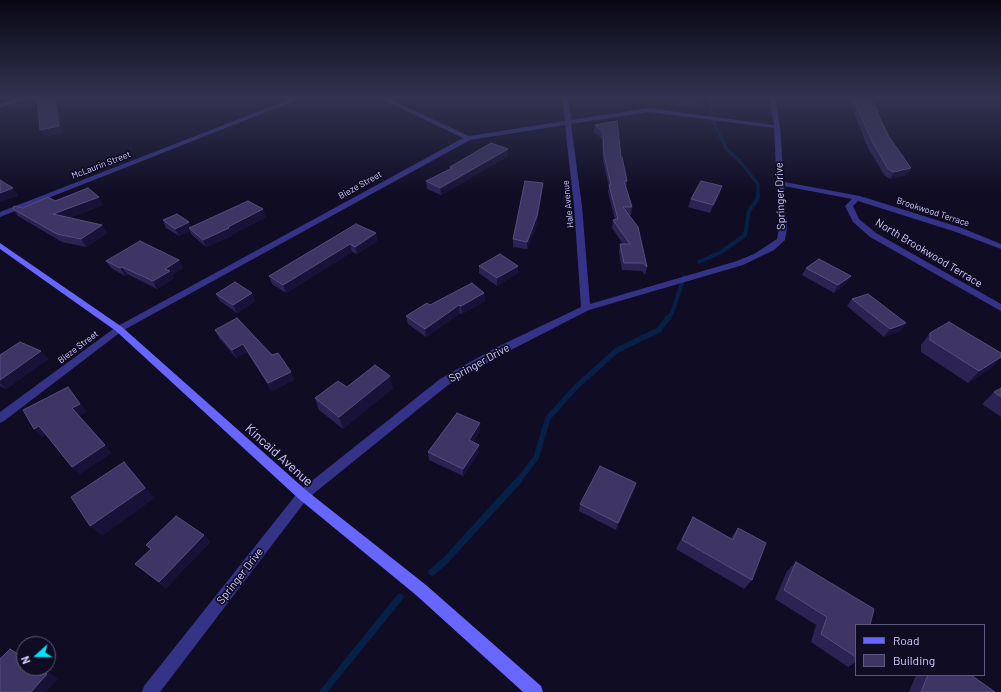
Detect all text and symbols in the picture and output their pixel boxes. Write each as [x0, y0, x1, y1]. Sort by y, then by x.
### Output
street label: McLaurin Street [70, 149, 132, 181]
street label: Springer Drive [772, 162, 788, 230]
street label: Bieze Street [336, 169, 384, 201]
street label: Hale Avenue [560, 180, 576, 228]
street label: Brookwood Terrace [895, 195, 971, 229]
street label: North Brookwood Terrace [873, 216, 985, 290]
street label: Bieze Street [56, 328, 100, 366]
street label: Springer Drive [446, 341, 512, 385]
street label: Kincaid Avenue [242, 420, 316, 490]
street label: Springer Drive [214, 545, 266, 607]
legend [855, 624, 985, 676]
text: Road [893, 633, 920, 647]
north arrow [16, 636, 56, 676]
text: Building [893, 653, 935, 667]
text: N [18, 654, 33, 666]

